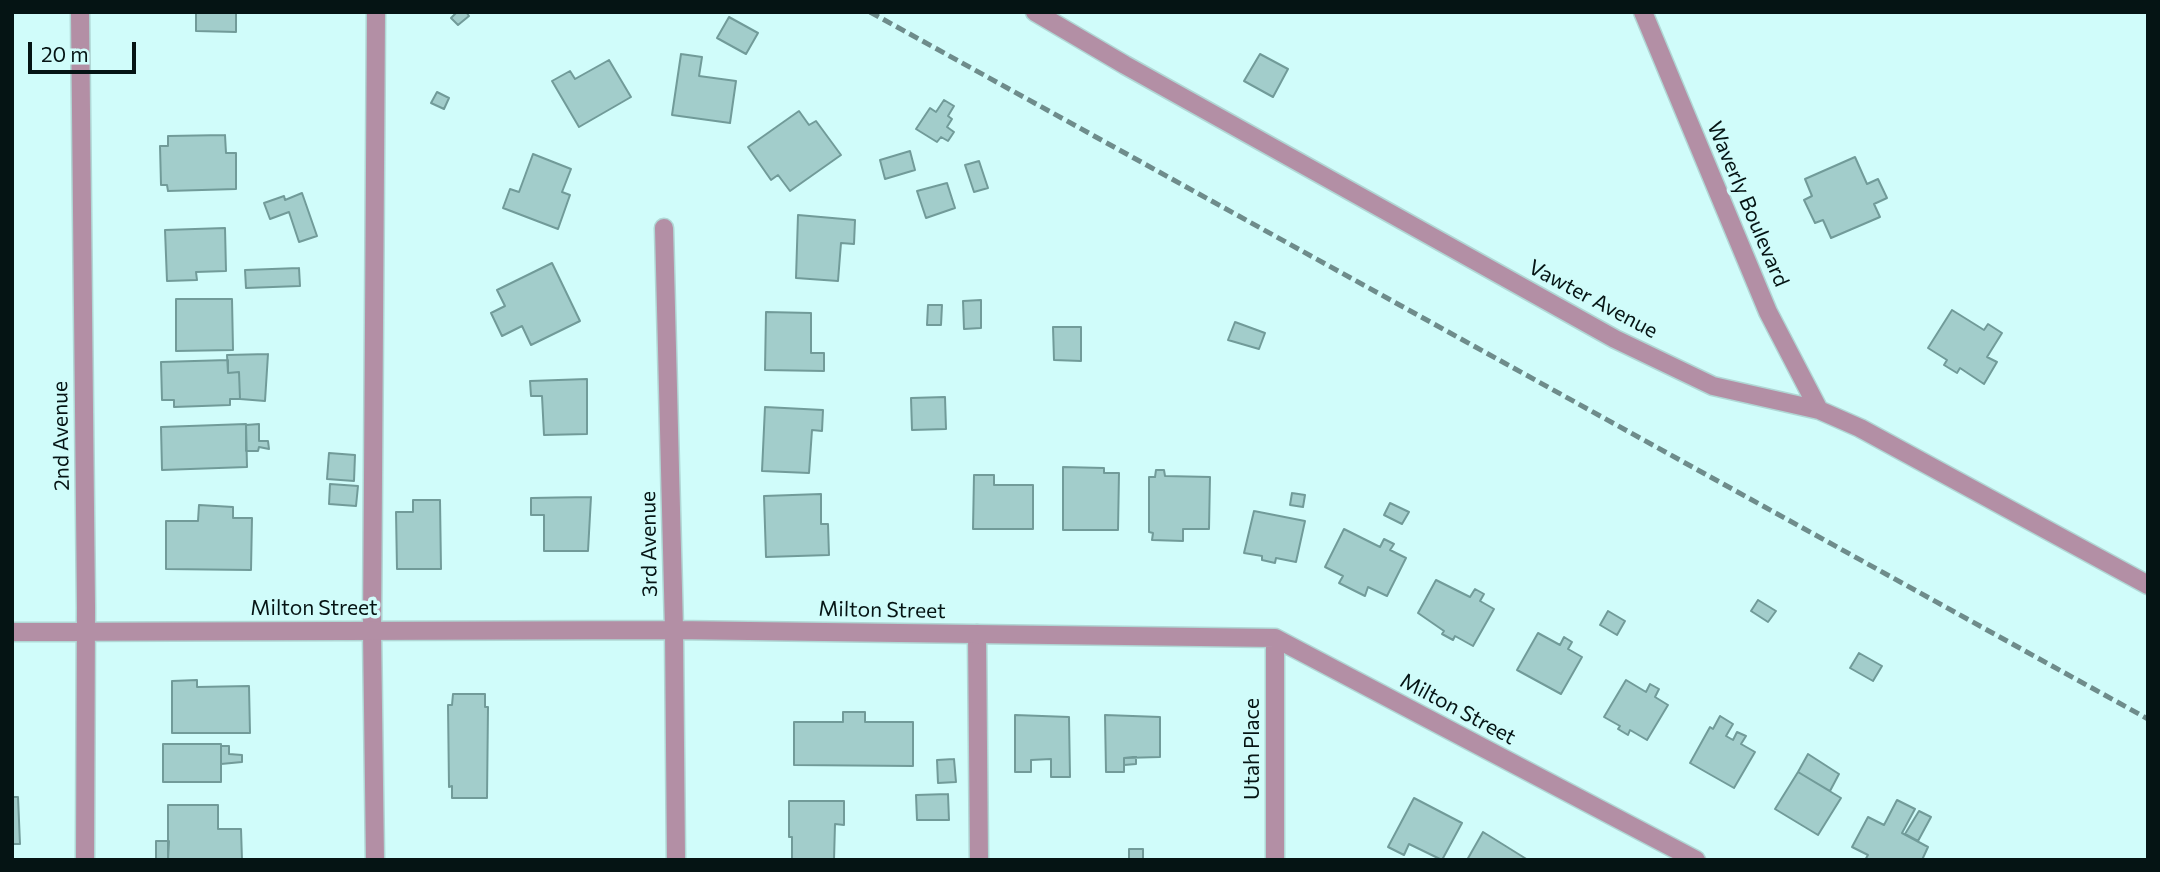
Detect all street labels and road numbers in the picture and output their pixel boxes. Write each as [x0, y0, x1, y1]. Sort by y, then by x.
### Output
street label: Waverly Boulevard [1702, 118, 1794, 290]
street label: Vawter Avenue [1524, 254, 1662, 344]
street label: 2nd Avenue [47, 381, 75, 491]
street label: 3rd Avenue [635, 491, 663, 597]
street label: Milton Street [250, 595, 378, 621]
street label: Milton Street [818, 596, 946, 624]
street label: Milton Street [1396, 668, 1520, 750]
street label: Utah Place [1239, 698, 1265, 800]

